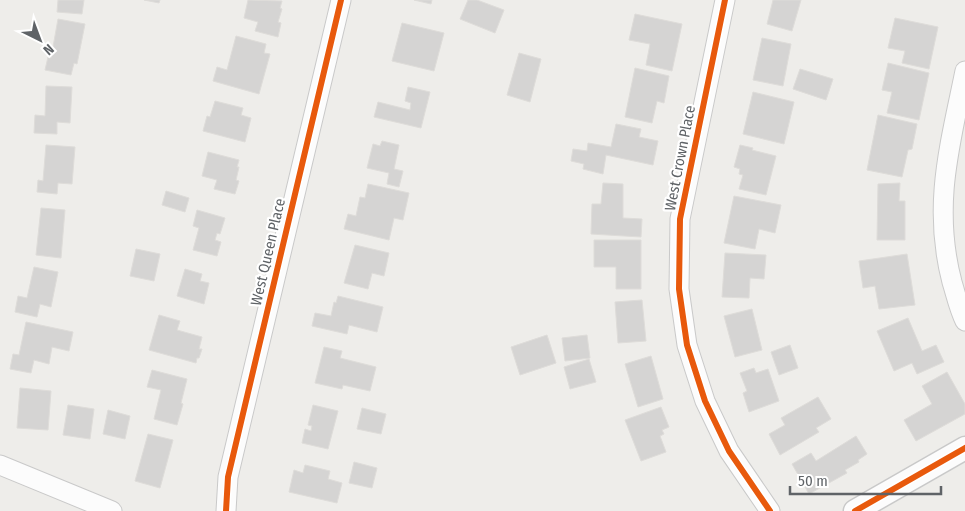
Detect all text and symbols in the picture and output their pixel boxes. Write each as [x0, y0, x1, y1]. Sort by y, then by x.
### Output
north arrow [15, 15, 65, 65]
text: N [40, 40, 57, 58]
street label: West Crown Place [661, 104, 699, 212]
street label: West Queen Place [247, 197, 289, 307]
scale bar [790, 464, 941, 496]
text: 50 m [798, 472, 828, 490]

